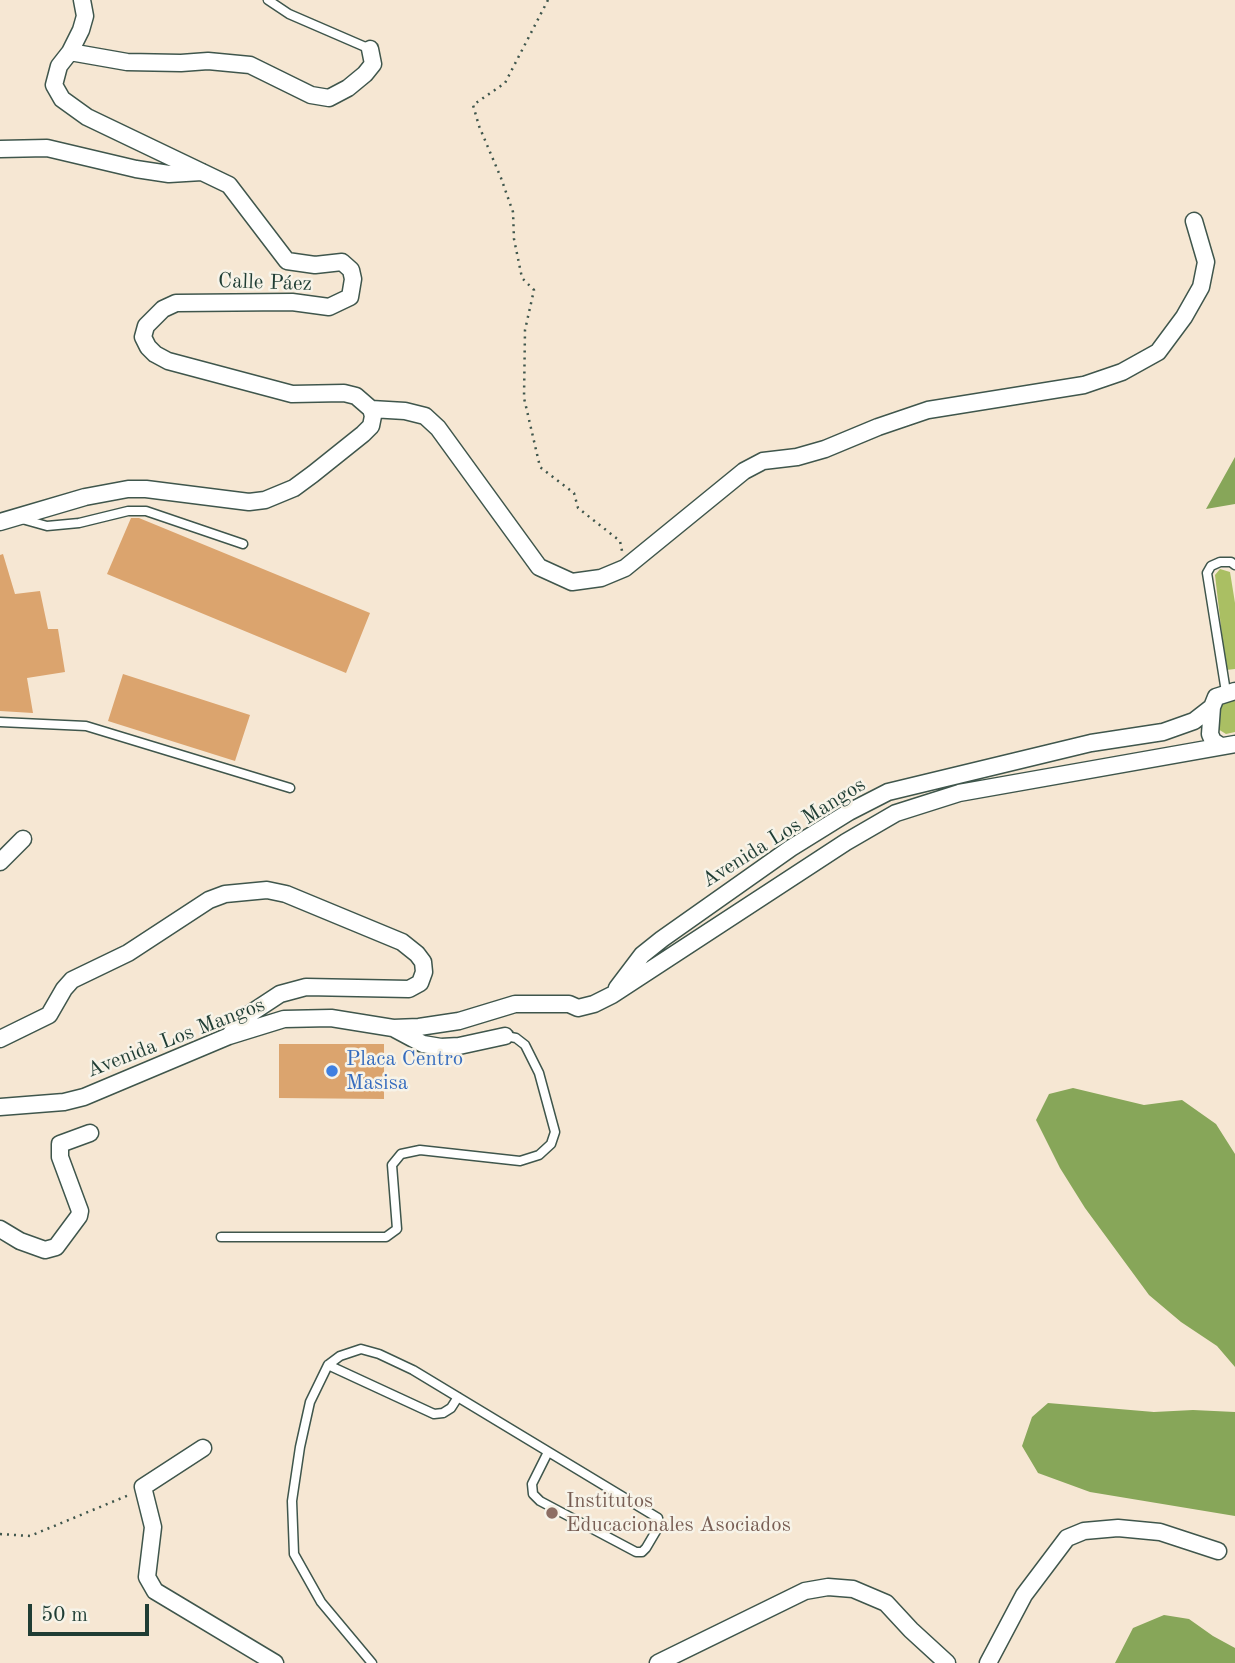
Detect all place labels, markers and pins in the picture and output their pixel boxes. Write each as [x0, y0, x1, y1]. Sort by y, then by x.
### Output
place label: Placa Centro Masisa [346, 1046, 463, 1096]
marker: Placa Centro Masisa [324, 1063, 340, 1079]
place label: Institutos Educacionales Asociados [566, 1488, 791, 1538]
marker: Institutos Educacionales Asociados [544, 1505, 560, 1521]

